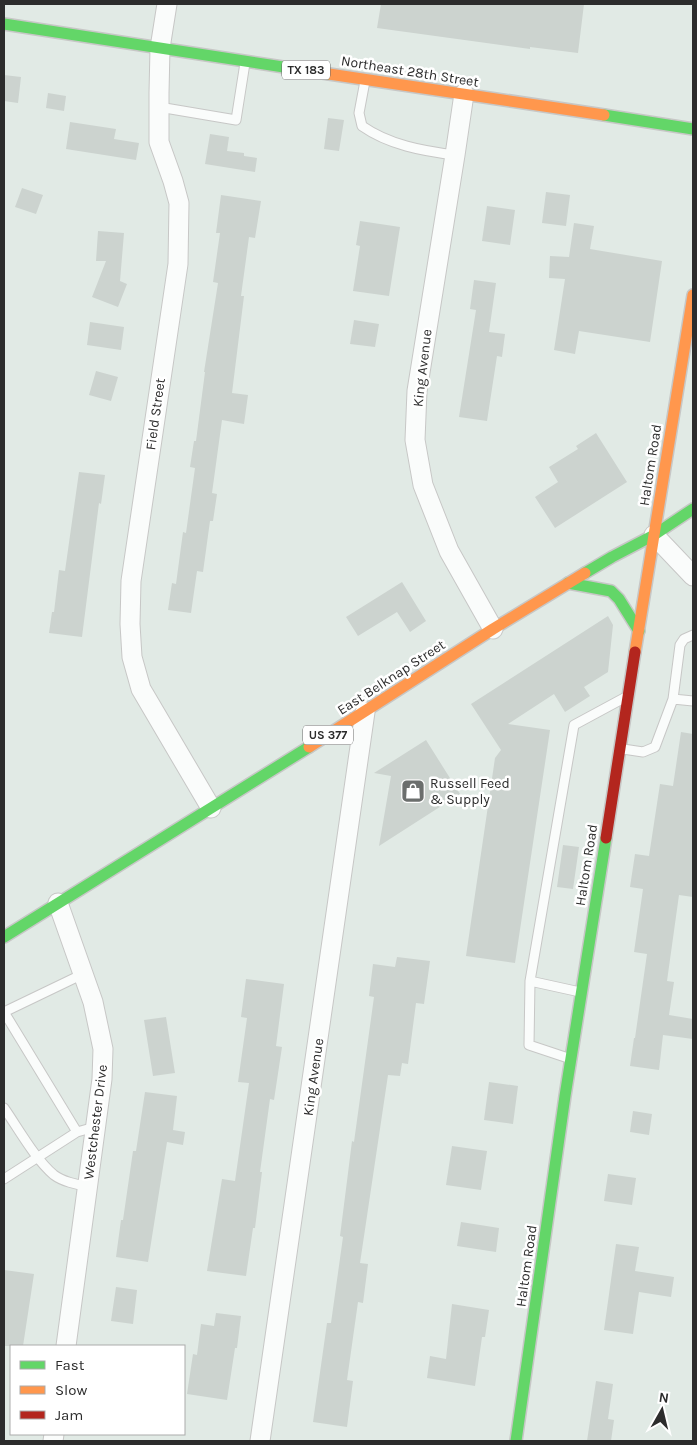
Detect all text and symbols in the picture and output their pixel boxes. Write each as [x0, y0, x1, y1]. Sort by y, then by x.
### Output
street label: Northeast 28th Street [340, 52, 480, 91]
road number: TX 183 [282, 60, 330, 80]
street label: King Avenue [409, 328, 436, 408]
street label: Field Street [142, 377, 169, 451]
street label: Haltom Road [636, 423, 665, 507]
street label: East Belknap Street [334, 636, 448, 719]
road number: US 377 [303, 726, 353, 744]
place label: Russell Feed & Supply [430, 775, 510, 808]
shop icon: Russell Feed & Supply [400, 778, 426, 804]
street label: Haltom Road [572, 823, 601, 907]
street label: King Avenue [300, 1037, 327, 1117]
street label: Westchester Drive [80, 1064, 111, 1180]
street label: Haltom Road [512, 1224, 541, 1308]
legend [10, 1345, 185, 1435]
text: Fast [55, 1356, 85, 1374]
text: Slow [55, 1381, 87, 1399]
north arrow [637, 1385, 687, 1435]
text: N [658, 1389, 670, 1407]
text: Jam [55, 1406, 83, 1424]

